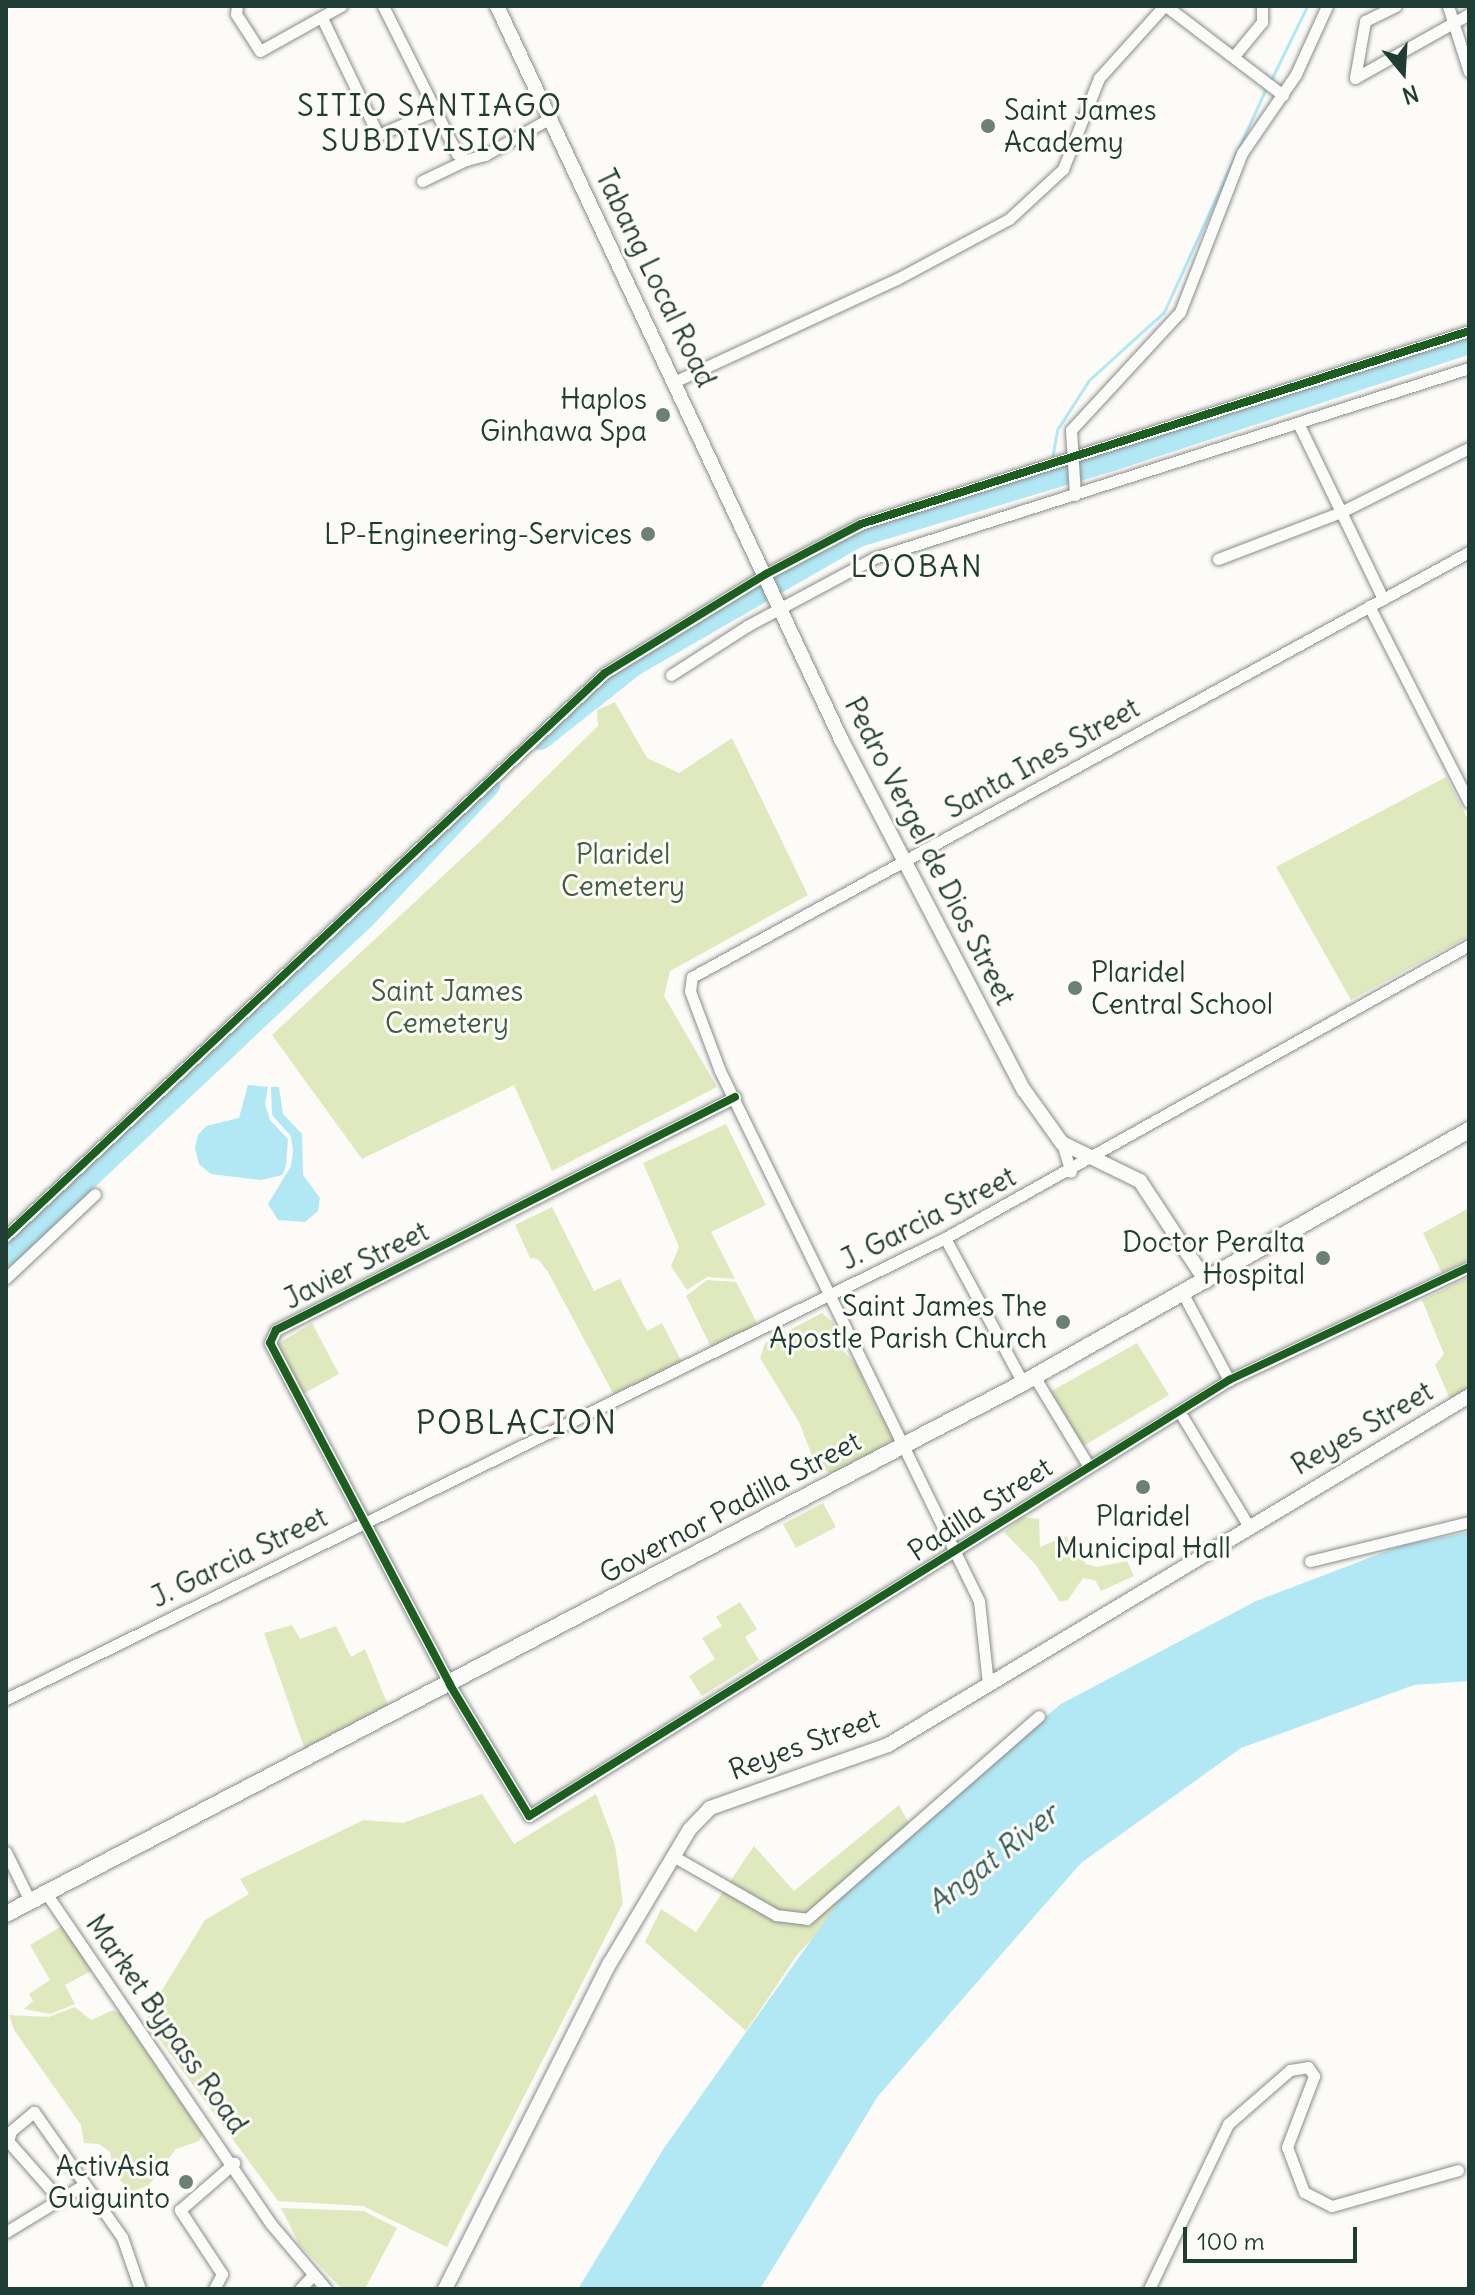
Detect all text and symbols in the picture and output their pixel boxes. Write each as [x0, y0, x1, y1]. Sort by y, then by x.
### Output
north arrow [1363, 32, 1443, 112]
text: N [1399, 79, 1422, 110]
district label: SITIO SANTIAGO SUBDIVISION [297, 87, 563, 158]
place label: Saint James Academy [1004, 93, 1156, 159]
marker: Saint James Academy [979, 117, 997, 135]
street label: Tabang Local Road [589, 164, 723, 392]
place label: Haplos Ginhawa Spa [480, 382, 647, 448]
marker: Haplos Ginhawa Spa [654, 406, 672, 424]
place label: LP-Engineering-Services [324, 517, 632, 551]
marker: LP-Engineering-Services [639, 525, 657, 543]
district label: LOOBAN [850, 548, 984, 584]
street label: Pedro Vergel de Dios Street [838, 691, 1022, 1011]
street label: Santa Ines Street [939, 691, 1145, 825]
park label: Plaridel Cemetery [561, 837, 685, 903]
place label: Plaridel Central School [1091, 955, 1273, 1021]
park label: Saint James Cemetery [371, 974, 523, 1040]
marker: Plaridel Central School [1066, 979, 1084, 997]
street label: J. Garcia Street [835, 1159, 1021, 1277]
street label: Javier Street [278, 1214, 434, 1316]
place label: Doctor Peralta Hospital [1122, 1225, 1305, 1291]
marker: Doctor Peralta Hospital [1312, 1247, 1334, 1269]
place label: Saint James The Apostle Parish Church [769, 1289, 1047, 1355]
marker: Saint James The Apostle Parish Church [1054, 1313, 1072, 1331]
street label: Reyes Street [1285, 1374, 1439, 1482]
district label: POBLACION [416, 1404, 618, 1442]
street label: Governor Padilla Street [594, 1424, 866, 1590]
street label: Padilla Street [902, 1450, 1058, 1568]
marker: Plaridel Municipal Hall [1134, 1478, 1152, 1496]
place label: Plaridel Municipal Hall [1055, 1499, 1231, 1565]
street label: J. Garcia Street [145, 1500, 333, 1614]
street label: Reyes Street [724, 1701, 884, 1787]
water label: Angat River [919, 1796, 1065, 1920]
street label: Market Bypass Road [79, 1908, 255, 2140]
place label: ActivAsia Guiguinto [48, 2149, 170, 2215]
marker: ActivAsia Guiguinto [177, 2173, 195, 2191]
scale bar [1187, 2211, 1361, 2261]
text: 100 m [1197, 2226, 1265, 2256]

